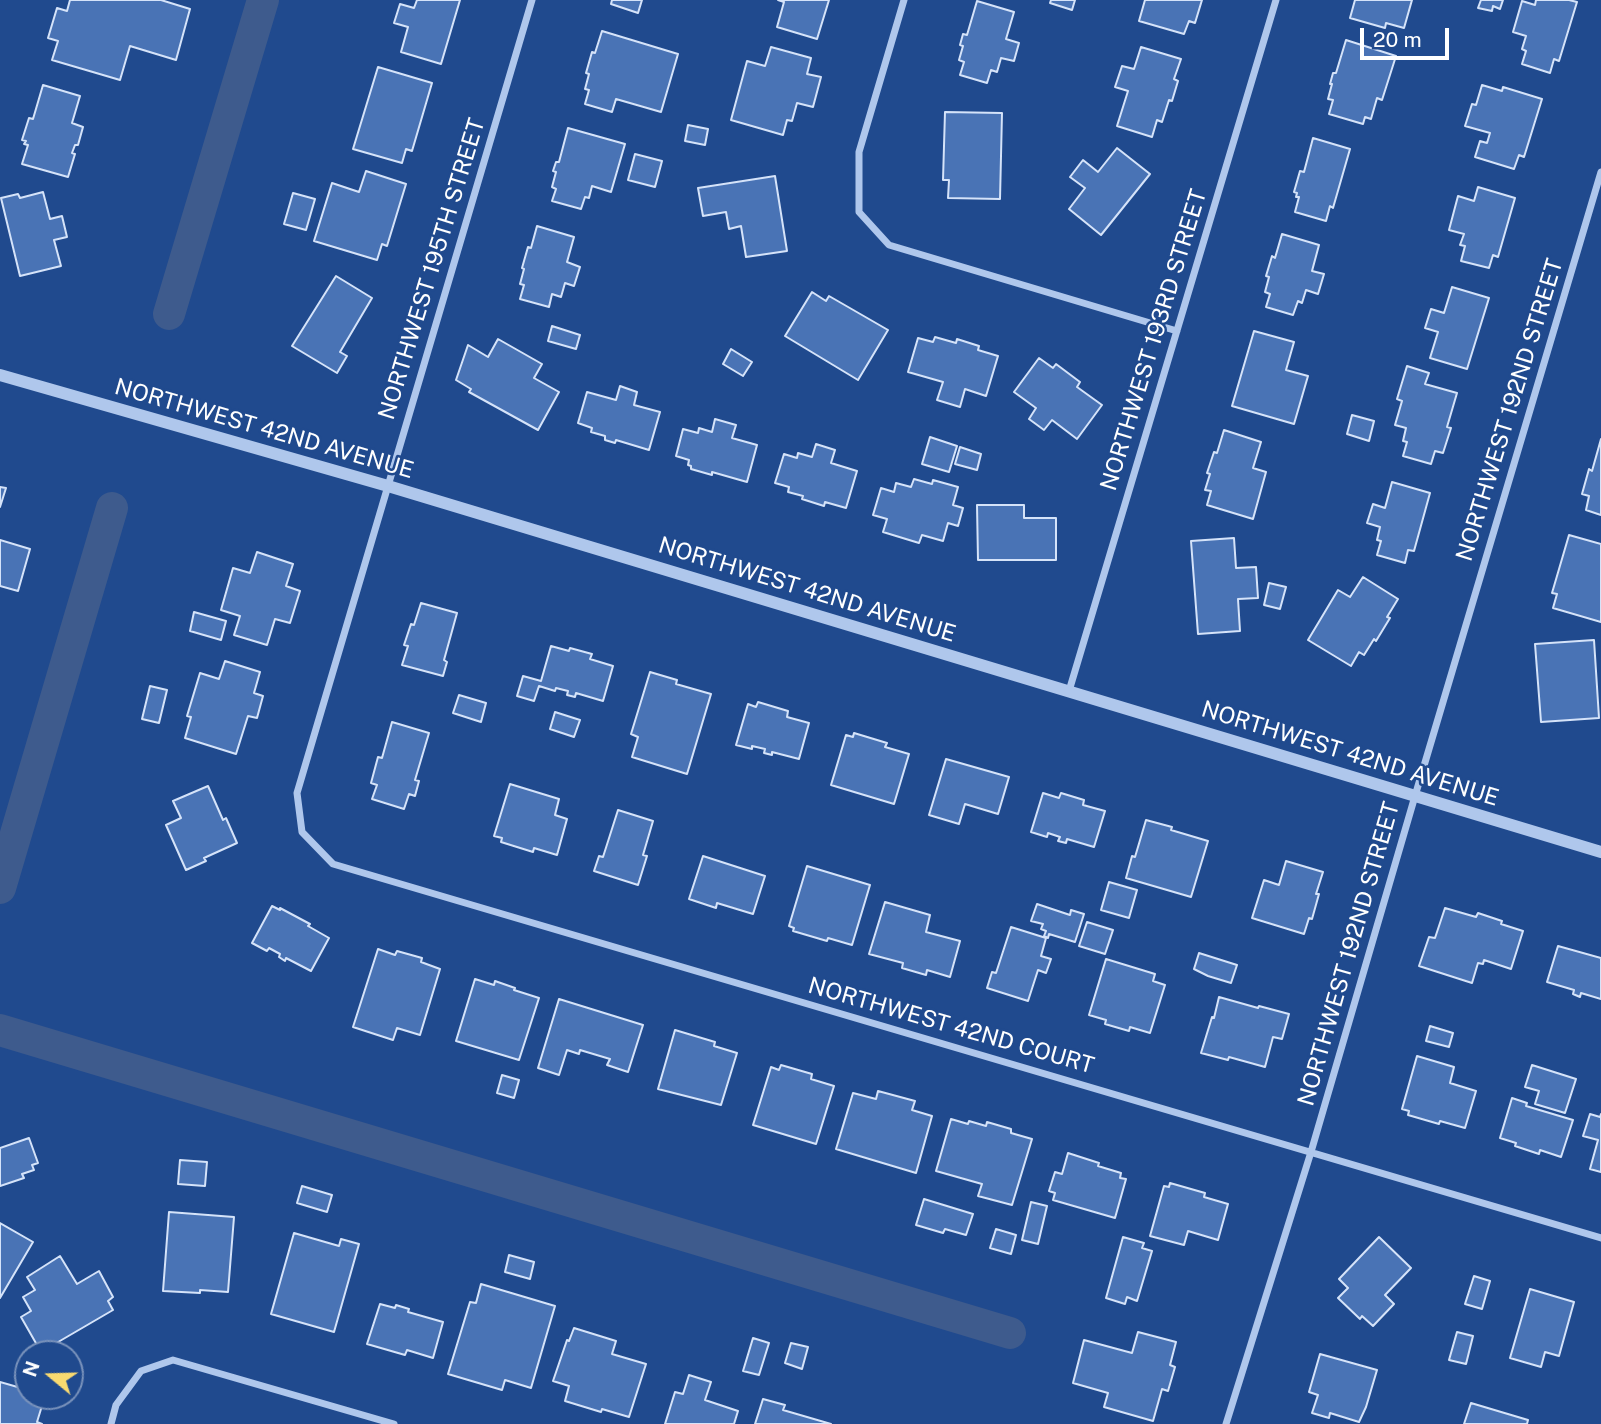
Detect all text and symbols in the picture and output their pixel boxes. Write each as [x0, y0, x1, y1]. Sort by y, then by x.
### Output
scale bar [1363, 14, 1452, 58]
text: 20 m [1373, 27, 1422, 52]
street label: NORTHWEST 195TH STREET [373, 115, 491, 423]
street label: NORTHWEST 193RD STREET [1095, 186, 1213, 494]
street label: NORTHWEST 192ND STREET [1451, 256, 1569, 564]
street label: NORTHWEST 42ND AVENUE [111, 373, 417, 485]
street label: NORTHWEST 42ND AVENUE [655, 532, 959, 648]
street label: NORTHWEST 42ND AVENUE [1198, 696, 1502, 812]
street label: NORTHWEST 192ND STREET [1292, 799, 1406, 1109]
street label: NORTHWEST 42ND COURT [805, 972, 1097, 1080]
north arrow [14, 1340, 84, 1410]
text: N [18, 1358, 44, 1379]

